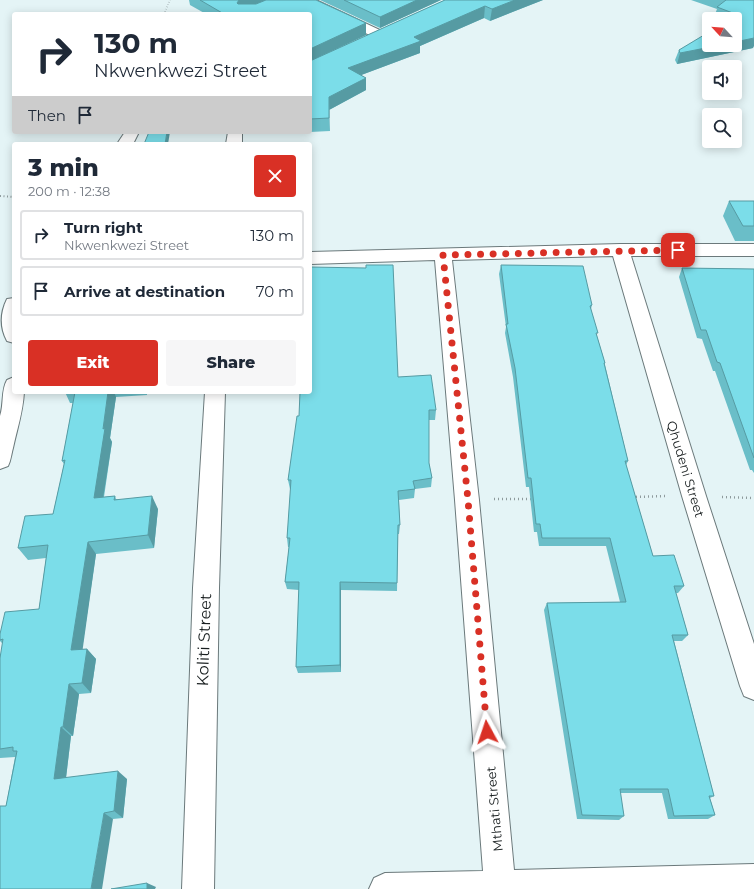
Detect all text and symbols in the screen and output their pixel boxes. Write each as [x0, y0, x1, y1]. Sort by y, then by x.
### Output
north arrow [702, 12, 742, 52]
map controls [702, 12, 742, 148]
text: 130 m [94, 26, 178, 60]
icon: right [28, 28, 80, 80]
text: Nkwenkwezi Street [94, 60, 267, 82]
button: sound [702, 60, 742, 100]
icon: arrive [74, 104, 96, 126]
text: Then [28, 106, 66, 125]
button: search [702, 108, 742, 148]
text: 3 min [28, 153, 99, 182]
button: close [254, 155, 296, 197]
text: 200 m · 12:38 [28, 183, 110, 199]
text: Turn right [64, 218, 143, 237]
icon: right [30, 224, 52, 246]
text: 130 m [250, 226, 294, 245]
pin [661, 233, 695, 267]
text: Nkwenkwezi Street [64, 237, 189, 253]
icon: arrive [667, 239, 689, 261]
icon: arrive [30, 280, 52, 302]
text: Arrive at destination [64, 282, 225, 301]
text: 70 m [256, 282, 294, 301]
button: Exit [28, 340, 158, 386]
button: Share [166, 340, 296, 386]
street label: Qhudeni Street [664, 419, 708, 519]
street label: Koliti Street [193, 593, 215, 687]
position arrow [466, 711, 508, 753]
street label: Mthati Street [482, 766, 506, 852]

